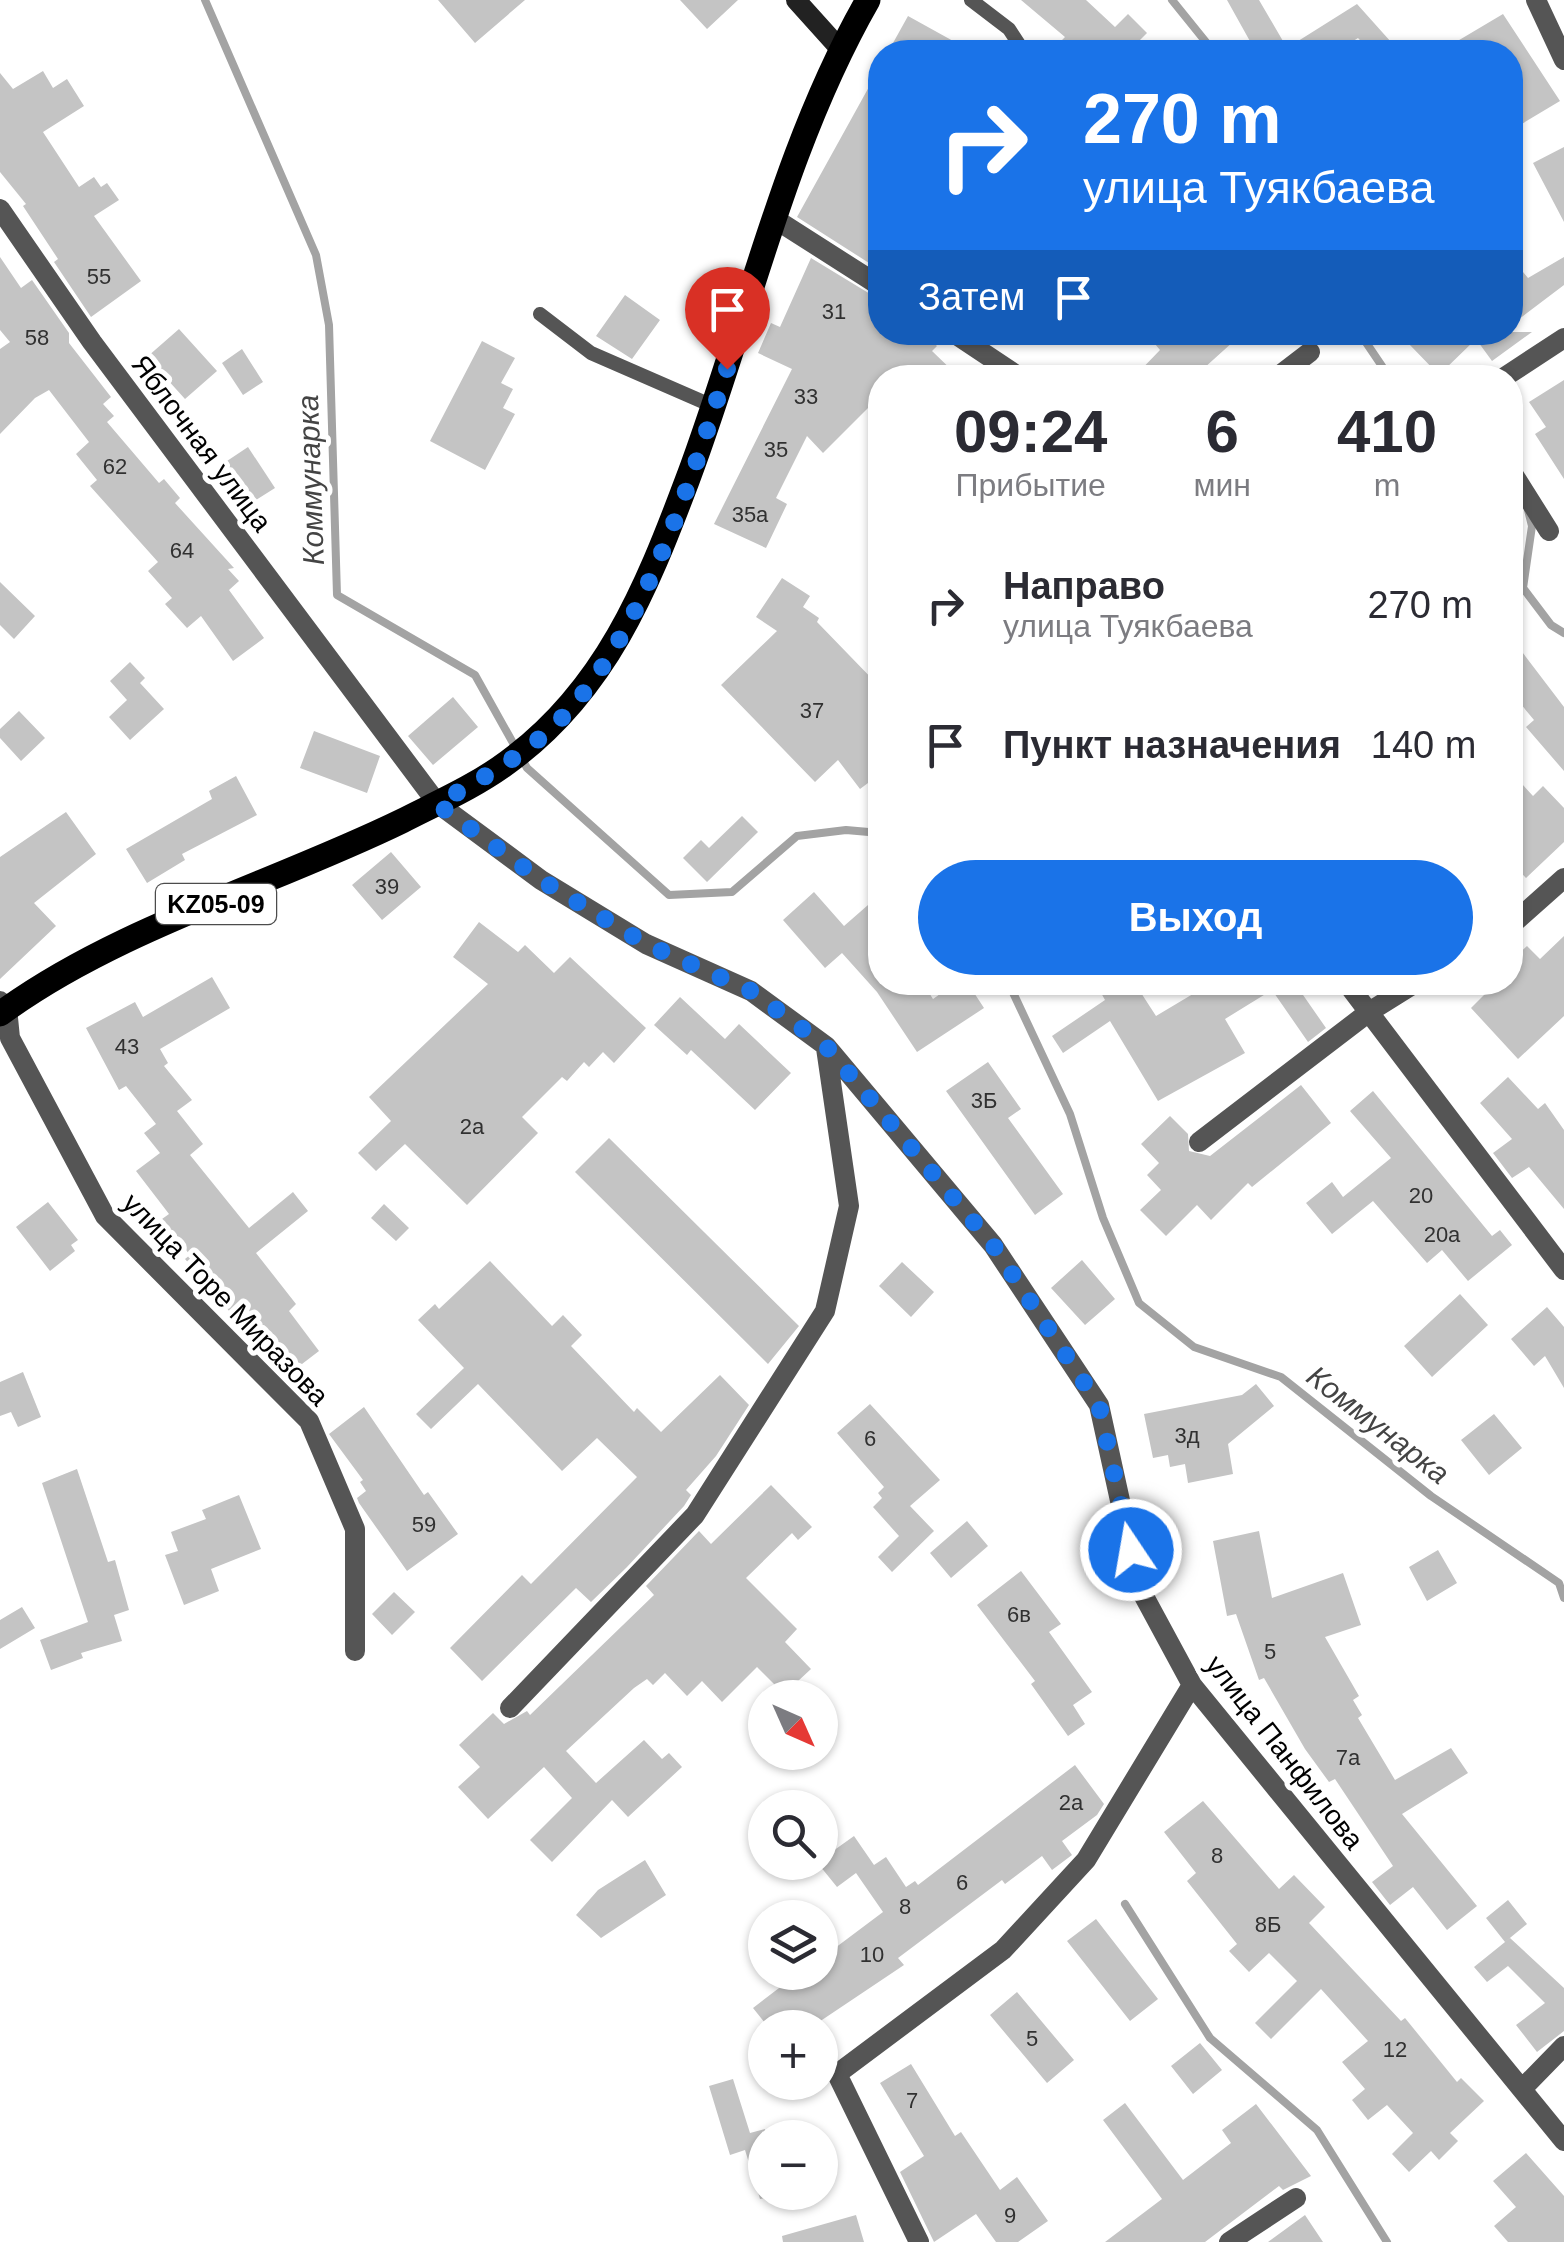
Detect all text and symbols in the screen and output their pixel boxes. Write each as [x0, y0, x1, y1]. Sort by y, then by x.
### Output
icon: right [918, 80, 1048, 210]
text: 270 m [1083, 80, 1281, 158]
text: улица Туякбаева [1083, 162, 1434, 213]
house number: 55 [87, 264, 111, 289]
pin [685, 267, 770, 370]
icon: arrive [1046, 270, 1101, 325]
text: Затем [918, 276, 1026, 318]
icon: arrive [700, 282, 755, 337]
house number: 31 [822, 299, 846, 324]
house number: 58 [25, 325, 49, 350]
street label: Яблочная улица [125, 349, 278, 538]
house number: 33 [794, 384, 818, 409]
water label: Коммунарка [291, 394, 330, 566]
text: 09:24 [954, 398, 1107, 465]
text: 6 [1205, 398, 1239, 465]
text: 410 [1337, 398, 1437, 465]
house number: 35 [764, 437, 788, 462]
house number: 62 [103, 454, 127, 479]
text: Прибытие [956, 467, 1106, 503]
text: мин [1193, 467, 1251, 503]
text: m [1374, 467, 1400, 503]
house number: 35а [732, 502, 769, 527]
house number: 64 [170, 538, 194, 563]
text: Направо [1003, 565, 1165, 607]
icon: right [918, 578, 973, 633]
text: 270 m [1367, 584, 1473, 626]
text: улица Туякбаева [1003, 608, 1253, 644]
house number: 37 [800, 698, 824, 723]
icon: arrive [918, 718, 973, 773]
text: Пункт назначения [1003, 724, 1341, 766]
text: 140 m [1371, 724, 1476, 766]
button: Выход [918, 860, 1473, 975]
house number: 39 [375, 874, 399, 899]
road number: KZ05-09 [156, 884, 276, 924]
house number: 43 [115, 1034, 139, 1059]
house number: 3Б [971, 1088, 997, 1113]
house number: 2а [460, 1114, 485, 1139]
house number: 20 [1409, 1183, 1433, 1208]
street label: улица Торе Миразова [116, 1187, 335, 1412]
house number: 20а [1424, 1222, 1461, 1247]
water label: Коммунарка [1301, 1359, 1456, 1490]
house number: 3д [1174, 1423, 1200, 1448]
house number: 6 [864, 1426, 876, 1451]
position arrow [1079, 1498, 1183, 1602]
house number: 59 [412, 1512, 436, 1537]
house number: 6в [1007, 1602, 1031, 1627]
house number: 5 [1264, 1639, 1276, 1664]
street label: улица Панфилова [1199, 1649, 1370, 1856]
north arrow [748, 1680, 838, 1770]
map controls [748, 1680, 838, 2210]
house number: 7а [1336, 1745, 1361, 1770]
button: search [748, 1790, 838, 1880]
house number: 2а [1059, 1790, 1084, 1815]
house number: 8 [1211, 1843, 1223, 1868]
house number: 6 [956, 1870, 968, 1895]
house number: 8 [899, 1894, 911, 1919]
button: layers [748, 1900, 838, 1990]
house number: 8Б [1255, 1912, 1281, 1937]
house number: 10 [860, 1942, 884, 1967]
button: + [748, 2010, 838, 2100]
house number: 5 [1026, 2026, 1038, 2051]
house number: 12 [1383, 2037, 1407, 2062]
house number: 7 [906, 2088, 918, 2113]
button: − [748, 2120, 838, 2210]
house number: 9 [1004, 2203, 1016, 2228]

